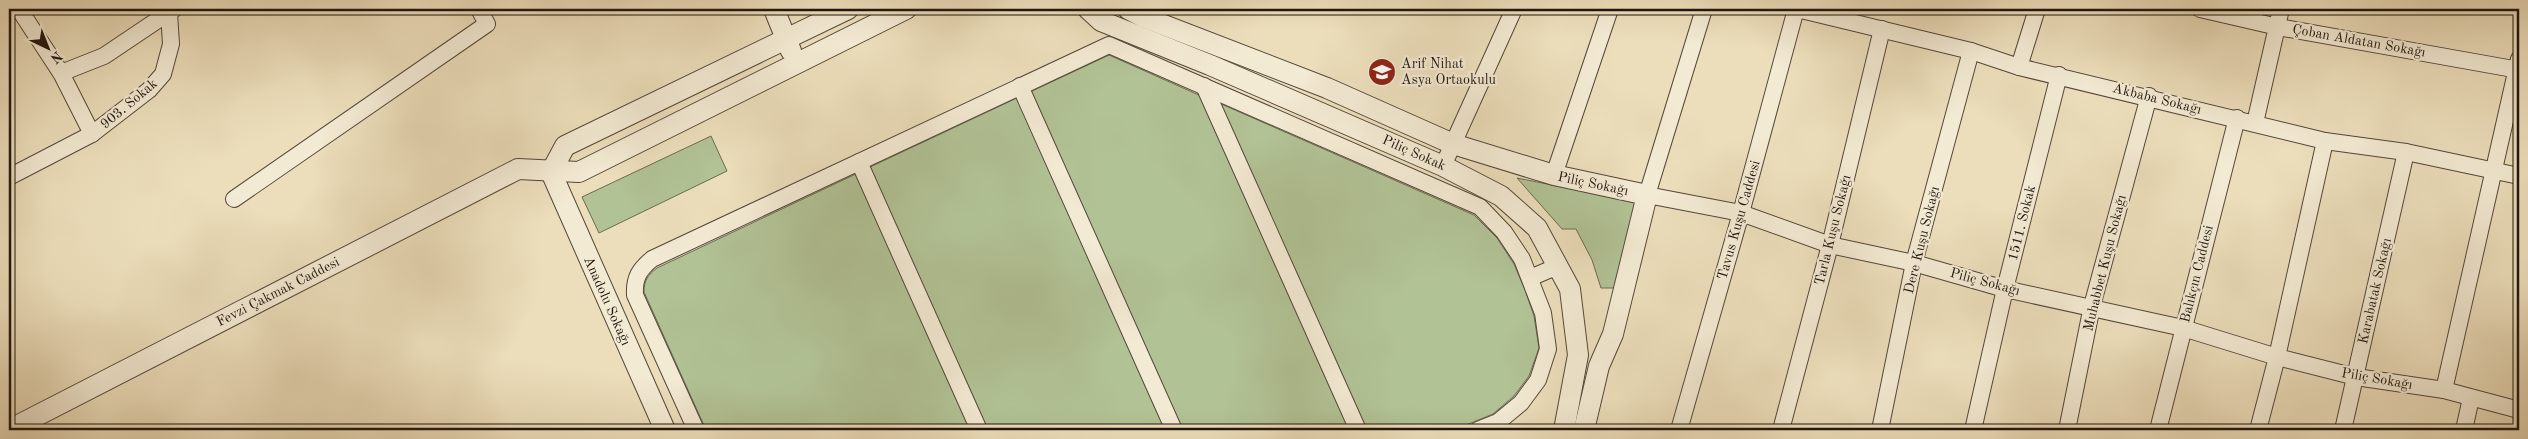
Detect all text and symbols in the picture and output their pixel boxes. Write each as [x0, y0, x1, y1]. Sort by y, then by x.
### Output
north arrow [22, 22, 72, 72]
street label: Çoban Aldatan Sokağı [2291, 22, 2427, 60]
text: N [47, 48, 65, 66]
school or university icon: Arif Nihat Asya Ortaokulu [1367, 57, 1397, 87]
place label: Arif Nihat Asya Ortaokulu [1401, 57, 1496, 87]
street label: 903. Sokak [98, 76, 160, 132]
street label: Akbaba Sokağı [2111, 81, 2203, 117]
street label: Piliç Sokak [1380, 133, 1448, 173]
street label: Tavus Kuşu Caddesi [1715, 159, 1763, 281]
street label: Piliç Sokağı [1556, 170, 1630, 198]
street label: Tarla Kuşu Sokağı [1813, 173, 1854, 287]
street label: 1511. Sokak [2006, 184, 2038, 262]
street label: Dere Kuşu Sokağı [1902, 185, 1942, 295]
street label: Muhabbet Kuşu Sokağı [2081, 193, 2129, 333]
street label: Balıkçın Caddesi [2178, 224, 2216, 324]
street label: Karabatak Sokağı [2356, 236, 2394, 345]
street label: Anadolu Sokağı [581, 254, 633, 348]
street label: Fevzi Çakmak Caddesi [214, 255, 342, 329]
street label: Piliç Sokağı [1948, 266, 2022, 298]
street label: Piliç Sokağı [2340, 366, 2414, 392]

